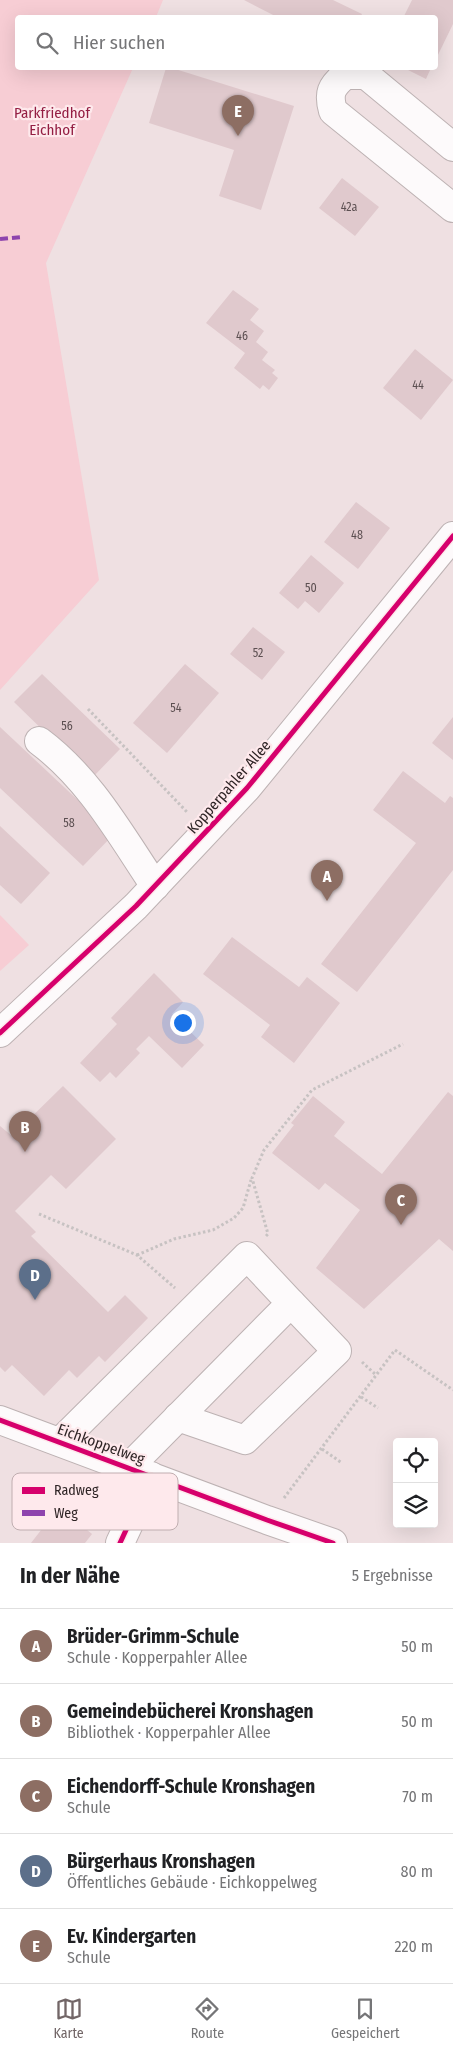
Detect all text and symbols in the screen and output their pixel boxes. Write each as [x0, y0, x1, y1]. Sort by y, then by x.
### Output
search box [15, 15, 438, 70]
icon: search [33, 29, 61, 57]
text: Hier suchen [73, 31, 165, 54]
pin: E [222, 95, 254, 136]
park label: Parkfriedhof Eichhof [14, 104, 91, 139]
house number: 42a [341, 200, 357, 214]
house number: 46 [236, 329, 248, 343]
house number: 44 [412, 378, 424, 392]
house number: 48 [351, 528, 363, 542]
house number: 50 [305, 581, 317, 595]
house number: 52 [253, 646, 263, 660]
house number: 54 [170, 701, 182, 715]
house number: 56 [61, 719, 73, 733]
street label: Kopperpahler Allee [184, 737, 274, 837]
house number: 58 [63, 816, 75, 830]
pin: A [311, 860, 343, 901]
your location [170, 1010, 196, 1036]
pin: B [9, 1111, 41, 1152]
pin: C [385, 1184, 417, 1225]
pin: D [19, 1259, 51, 1300]
street label: Eichkoppelweg [55, 1420, 147, 1468]
map controls [393, 1438, 438, 1528]
button: locate [393, 1438, 438, 1483]
legend [12, 1473, 178, 1530]
text: Radweg [54, 1482, 99, 1499]
button: layers [393, 1483, 438, 1528]
text: Weg [54, 1505, 78, 1522]
text: In der Nähe [20, 1563, 120, 1589]
text: 5 Ergebnisse [352, 1566, 433, 1585]
text: Brüder-Grimm-Schule [67, 1625, 239, 1648]
text: A [32, 1637, 40, 1656]
text: 50 m [401, 1637, 433, 1656]
text: Schule · Kopperpahler Allee [67, 1648, 247, 1667]
text: Gemeindebücherei Kronshagen [67, 1700, 314, 1723]
text: B [32, 1712, 40, 1731]
text: 50 m [401, 1712, 433, 1731]
text: Bibliothek · Kopperpahler Allee [67, 1723, 271, 1742]
text: Eichendorff-Schule Kronshagen [67, 1775, 315, 1798]
text: C [32, 1787, 40, 1806]
text: 70 m [402, 1787, 433, 1806]
text: Schule [67, 1798, 111, 1817]
text: Bürgerhaus Kronshagen [67, 1850, 255, 1873]
text: D [31, 1862, 41, 1881]
text: 80 m [401, 1862, 433, 1881]
text: Öffentliches Gebäude · Eichkoppelweg [67, 1873, 317, 1892]
text: Ev. Kindergarten [67, 1925, 196, 1948]
text: E [32, 1937, 40, 1956]
text: 220 m [394, 1937, 433, 1956]
text: Schule [67, 1948, 111, 1967]
tab: Karte [53, 1995, 84, 2042]
tab: Route [191, 1995, 224, 2042]
tab: Gespeichert [331, 1995, 400, 2042]

